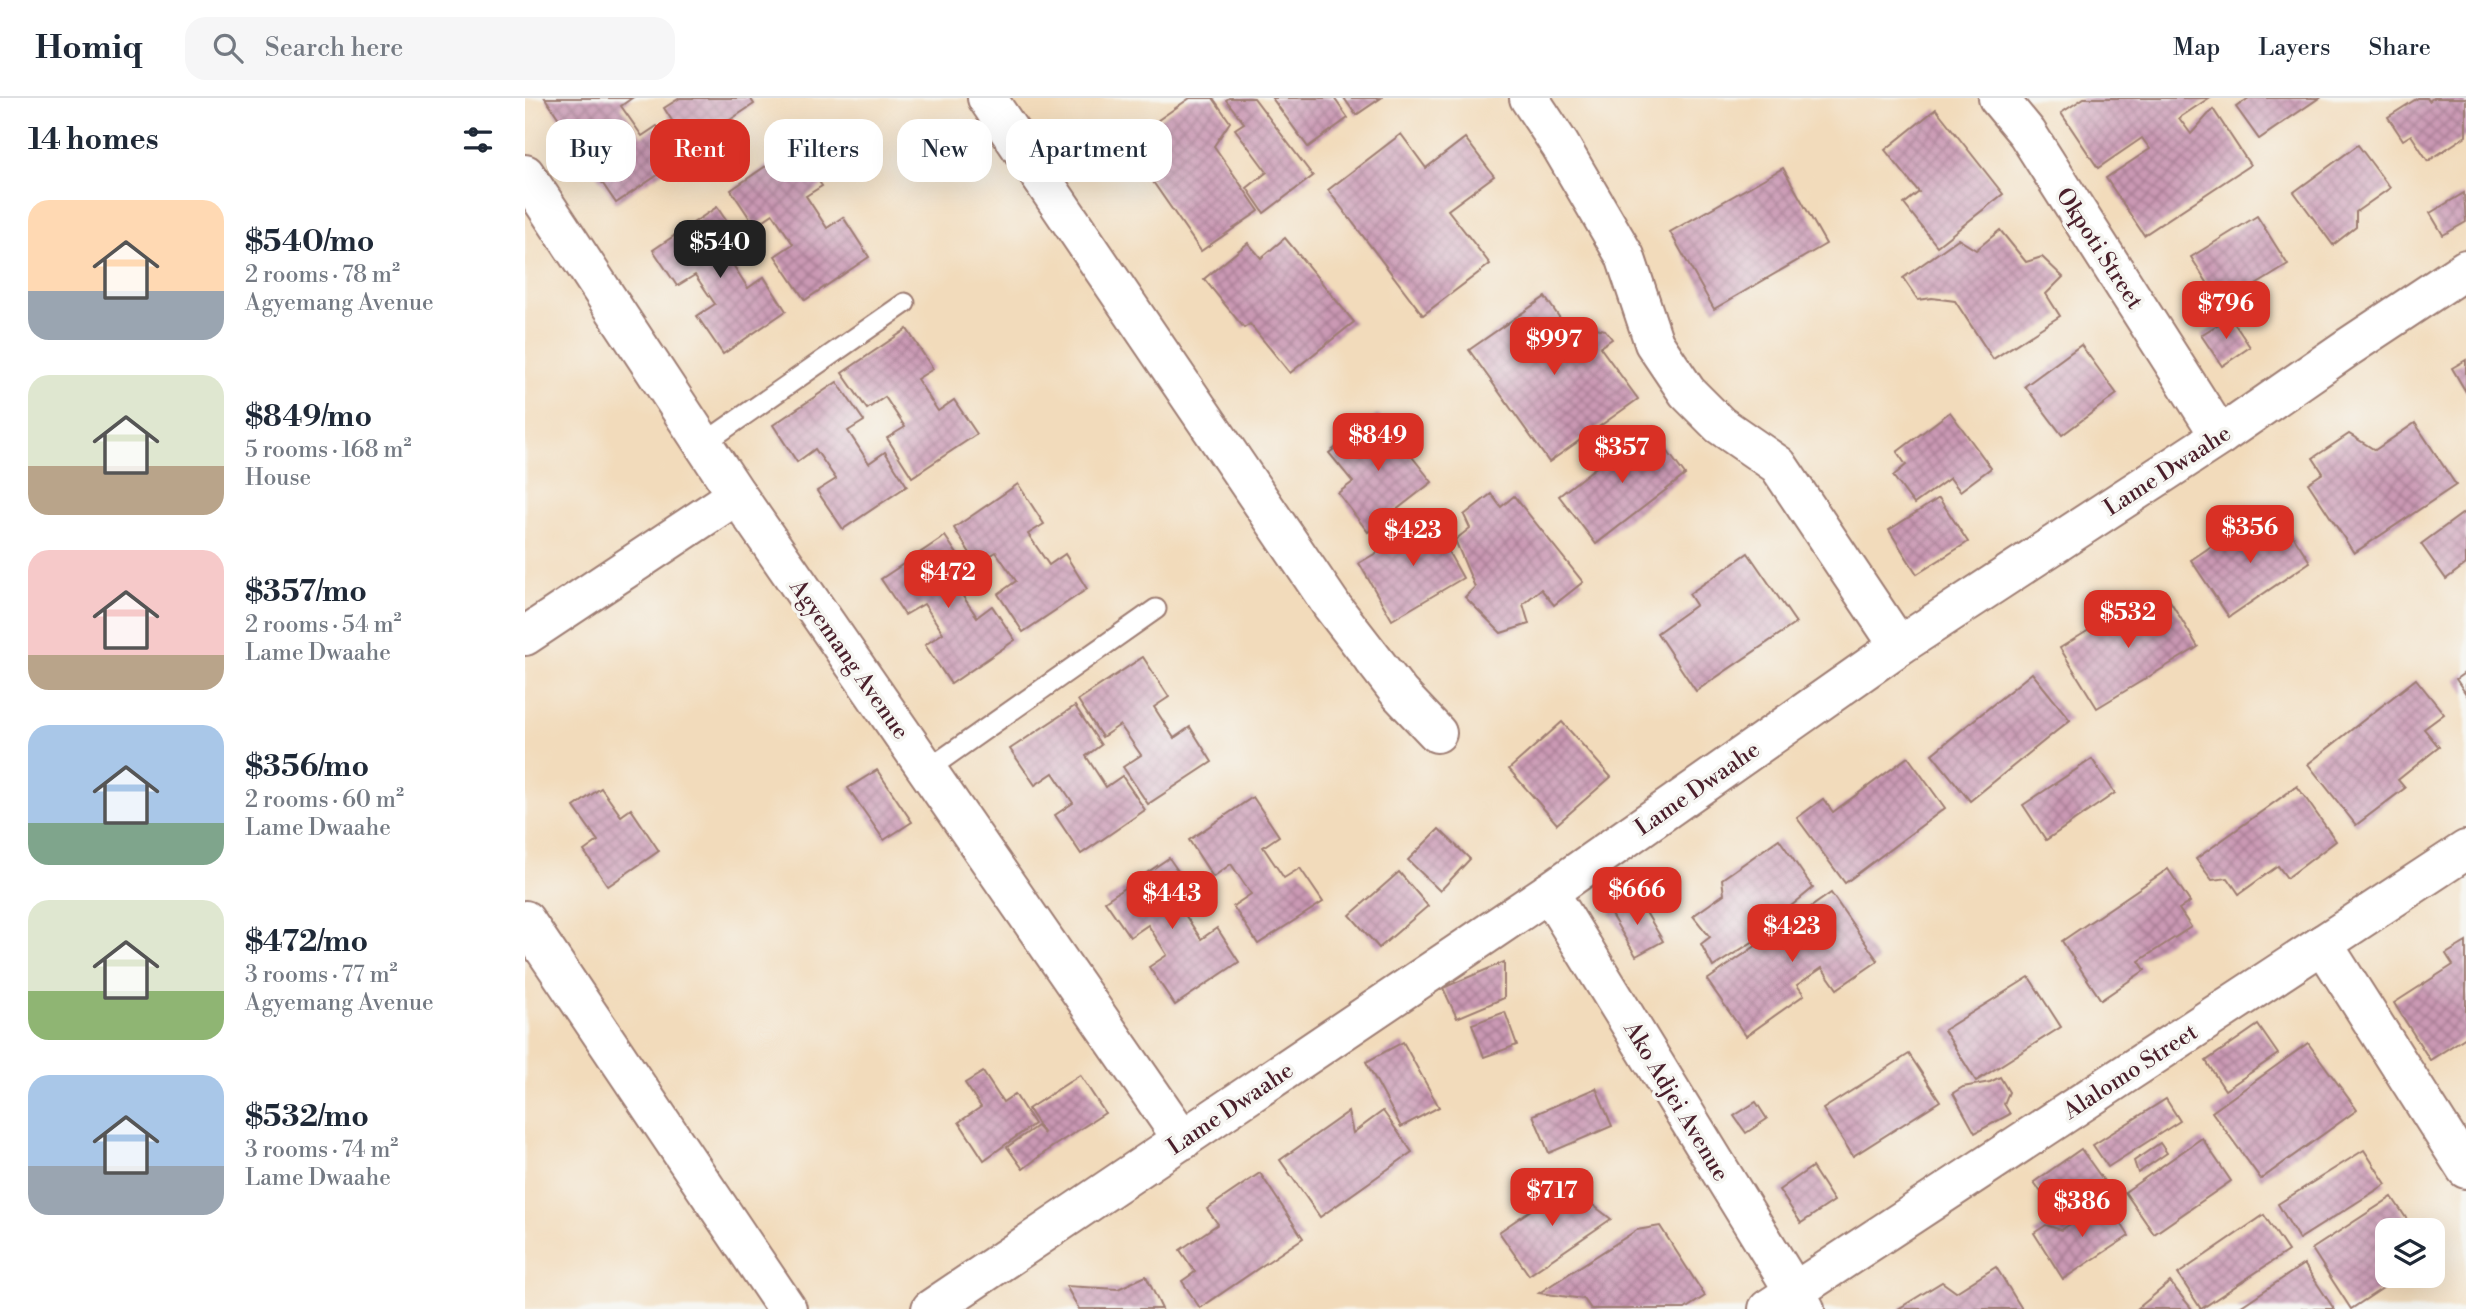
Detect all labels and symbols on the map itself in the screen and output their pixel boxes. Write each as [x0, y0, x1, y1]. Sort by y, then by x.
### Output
street label: Okpoti Street [2050, 183, 2149, 314]
pin: $540 [679, 220, 761, 280]
pin: $796 [2185, 282, 2267, 341]
pin: $997 [1513, 317, 1595, 377]
pin: $849 [1337, 414, 1419, 473]
street label: Lame Dwaahe [2099, 419, 2236, 522]
pin: $357 [1581, 426, 1663, 485]
pin: $356 [2209, 505, 2291, 565]
pin: $423 [1372, 508, 1454, 568]
pin: $472 [907, 550, 989, 610]
street label: Agyemang Avenue [783, 573, 915, 745]
pin: $532 [2087, 590, 2169, 650]
street label: Lame Dwaahe [1630, 736, 1765, 842]
pin: $666 [1596, 868, 1678, 927]
pin: $443 [1131, 872, 1213, 931]
pin: $423 [1751, 904, 1833, 964]
street label: Ako Adjei Avenue [1617, 1016, 1735, 1186]
street label: Alalomo Street [2057, 1018, 2203, 1126]
street label: Lame Dwaahe [1162, 1056, 1299, 1161]
pin: $717 [1511, 1168, 1593, 1228]
pin: $386 [2041, 1180, 2123, 1239]

